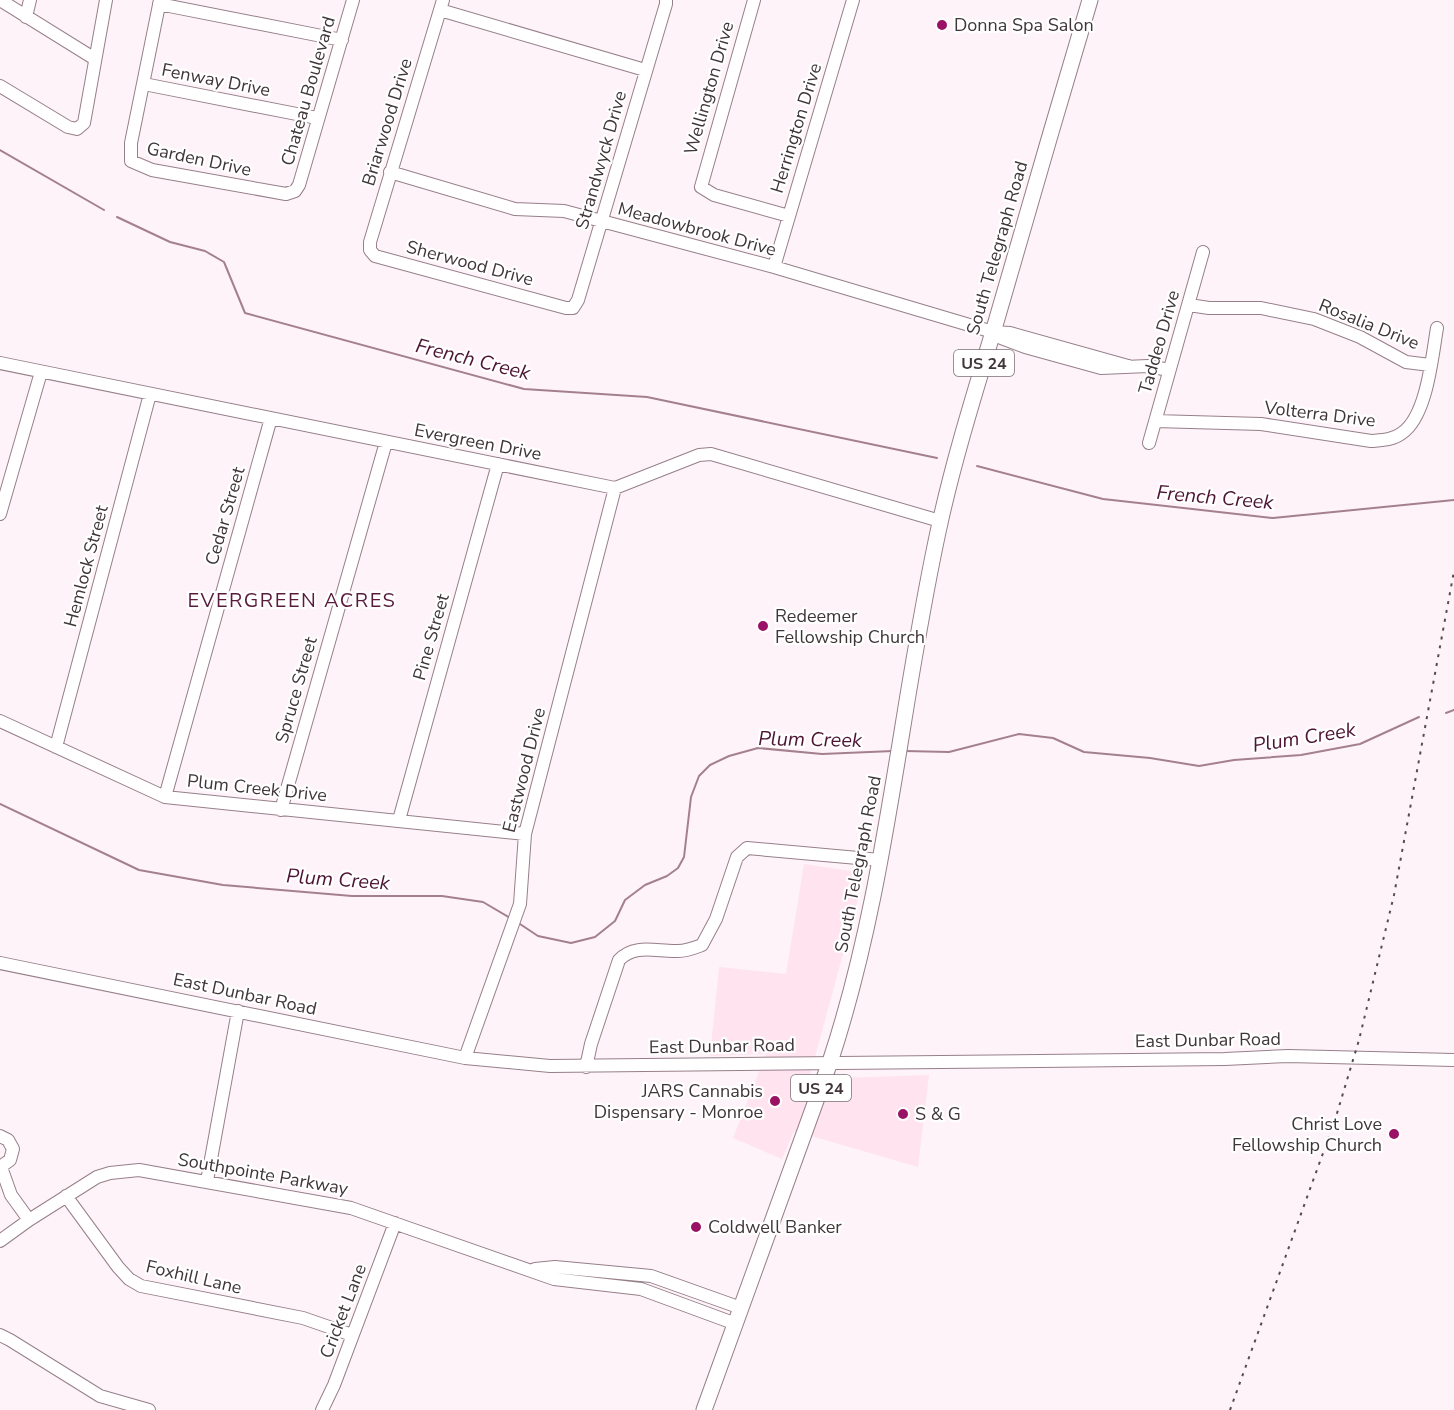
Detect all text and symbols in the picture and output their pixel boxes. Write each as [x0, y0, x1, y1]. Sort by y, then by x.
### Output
place label: Donna Spa Salon [954, 13, 1094, 37]
street label: Chateau Boulevard [275, 14, 341, 168]
marker: Donna Spa Salon [935, 18, 949, 32]
street label: Wellington Drive [678, 19, 740, 157]
street label: Briarwood Drive [356, 55, 418, 189]
street label: Fenway Drive [160, 58, 272, 102]
street label: Herrington Drive [765, 60, 827, 196]
street label: Strandwyck Drive [570, 88, 632, 232]
street label: Garden Drive [144, 136, 254, 182]
street label: South Telegraph Road [961, 158, 1033, 338]
street label: Meadowbrook Drive [615, 196, 779, 262]
street label: Sherwood Drive [404, 234, 536, 292]
street label: Taddeo Drive [1133, 287, 1185, 397]
street label: Rosalia Drive [1315, 293, 1423, 355]
water label: French Creek [413, 332, 534, 387]
road number: US 24 [954, 350, 1014, 376]
street label: Volterra Drive [1262, 395, 1377, 433]
street label: Evergreen Drive [412, 418, 544, 466]
street label: Cedar Street [200, 463, 251, 568]
water label: French Creek [1155, 479, 1276, 516]
street label: Hemlock Street [58, 502, 114, 629]
district label: EVERGREEN ACRES [188, 587, 396, 614]
street label: Pine Street [407, 590, 455, 683]
place label: Redeemer Fellowship Church [775, 604, 925, 649]
marker: Redeemer Fellowship Church [756, 619, 770, 633]
street label: Spruce Street [269, 633, 323, 746]
street label: Eastwood Drive [497, 705, 551, 835]
water label: Plum Creek [1251, 716, 1358, 759]
water label: Plum Creek [758, 725, 863, 754]
street label: Plum Creek Drive [186, 769, 328, 807]
street label: South Telegraph Road [829, 773, 887, 955]
water label: Plum Creek [285, 862, 392, 897]
street label: East Dunbar Road [171, 967, 319, 1021]
street label: East Dunbar Road [1135, 1027, 1281, 1053]
street label: East Dunbar Road [649, 1033, 795, 1059]
road number: US 24 [791, 1075, 851, 1101]
place label: JARS Cannabis Dispensary - Monroe [594, 1079, 763, 1124]
marker: JARS Cannabis Dispensary - Monroe [768, 1094, 782, 1108]
place label: S & G [915, 1102, 961, 1126]
marker: S & G [896, 1107, 910, 1121]
place label: Christ Love Fellowship Church [1232, 1112, 1382, 1157]
marker: Christ Love Fellowship Church [1387, 1127, 1401, 1141]
street label: Southpointe Parkway [176, 1147, 351, 1201]
place label: Coldwell Banker [708, 1215, 842, 1239]
marker: Coldwell Banker [689, 1220, 703, 1234]
street label: Foxhill Lane [144, 1254, 244, 1300]
street label: Cricket Lane [314, 1260, 372, 1362]

